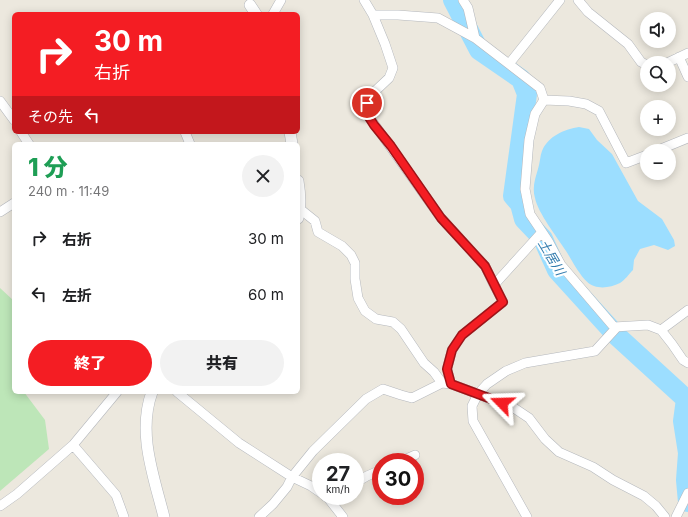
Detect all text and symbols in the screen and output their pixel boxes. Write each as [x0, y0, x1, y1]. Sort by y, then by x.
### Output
map controls [640, 12, 676, 180]
button: sound [640, 12, 676, 48]
text: 30 m [94, 24, 163, 58]
icon: right [28, 28, 80, 80]
button: search [640, 56, 676, 92]
text: 右折 [94, 62, 130, 83]
pin [350, 86, 384, 120]
icon: arrive [356, 92, 378, 114]
button: + [640, 100, 676, 136]
icon: left [81, 104, 103, 126]
text: その先 [28, 107, 73, 126]
button: − [640, 144, 676, 180]
text: 1 分 [28, 153, 68, 182]
button: close [242, 155, 284, 197]
text: 240 m · 11:49 [28, 183, 109, 199]
icon: right [28, 227, 50, 249]
text: 30 m [248, 229, 284, 248]
text: 右折 [62, 230, 92, 249]
water label: 土居川 [535, 236, 570, 280]
icon: left [28, 283, 50, 305]
text: 60 m [248, 285, 284, 304]
text: 左折 [62, 286, 92, 305]
button: 終了 [28, 340, 152, 386]
button: 共有 [160, 340, 284, 386]
position arrow [481, 382, 523, 424]
speed limit sign: 30 [372, 453, 424, 505]
text: 27 [326, 462, 350, 486]
text: km/h [326, 483, 350, 495]

